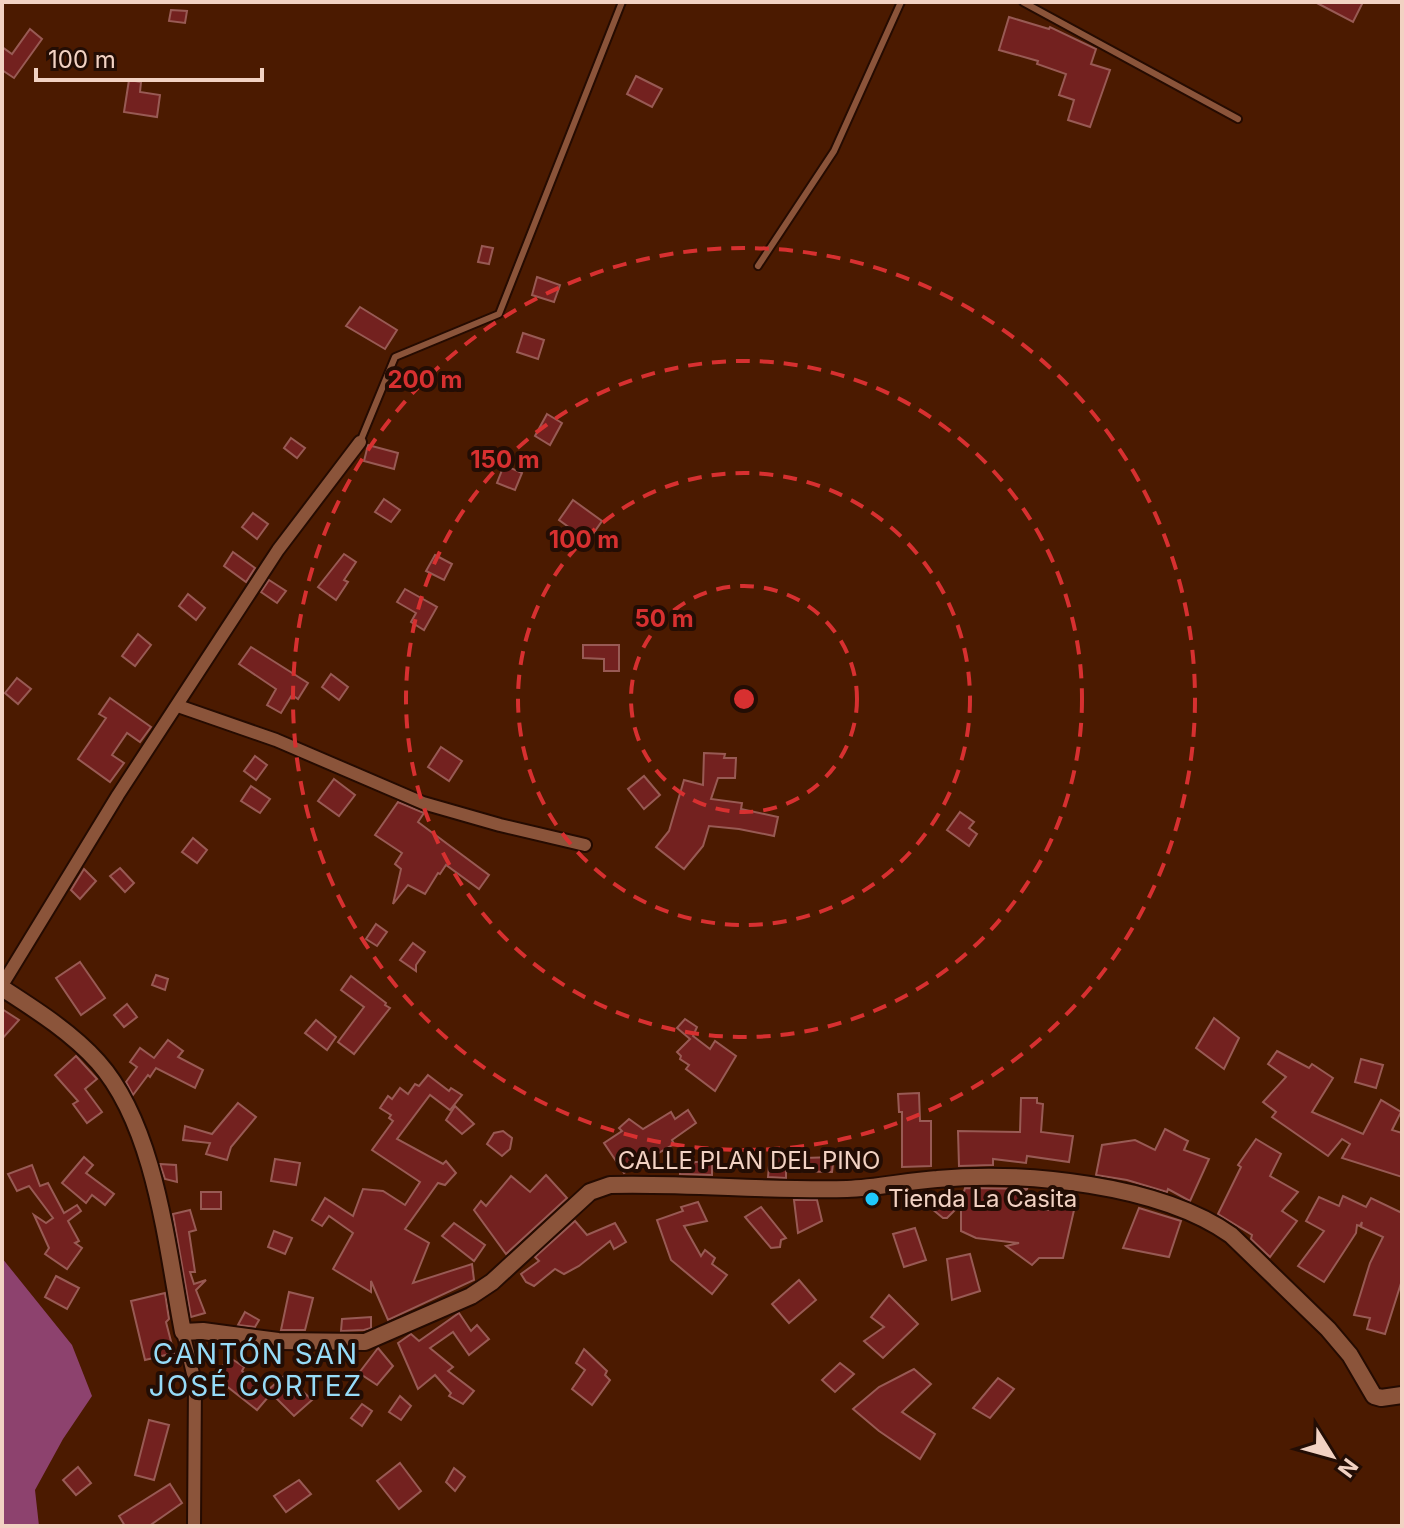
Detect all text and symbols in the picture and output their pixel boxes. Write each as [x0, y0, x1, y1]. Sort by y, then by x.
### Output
scale bar [36, 32, 262, 82]
text: 100 m [48, 45, 116, 74]
text: 200 m [387, 365, 463, 394]
text: 150 m [470, 445, 540, 474]
text: 100 m [549, 525, 619, 554]
text: 50 m [634, 604, 694, 633]
centre of rings [730, 685, 758, 713]
street label: CALLE PLAN DEL PINO [618, 1146, 880, 1175]
place label: Tienda La Casita [888, 1184, 1077, 1213]
marker: Tienda La Casita [863, 1190, 881, 1208]
district label: CANTÓN SAN JOSÉ CORTEZ [149, 1337, 363, 1403]
north arrow [1292, 1416, 1372, 1496]
text: N [1333, 1454, 1363, 1483]

